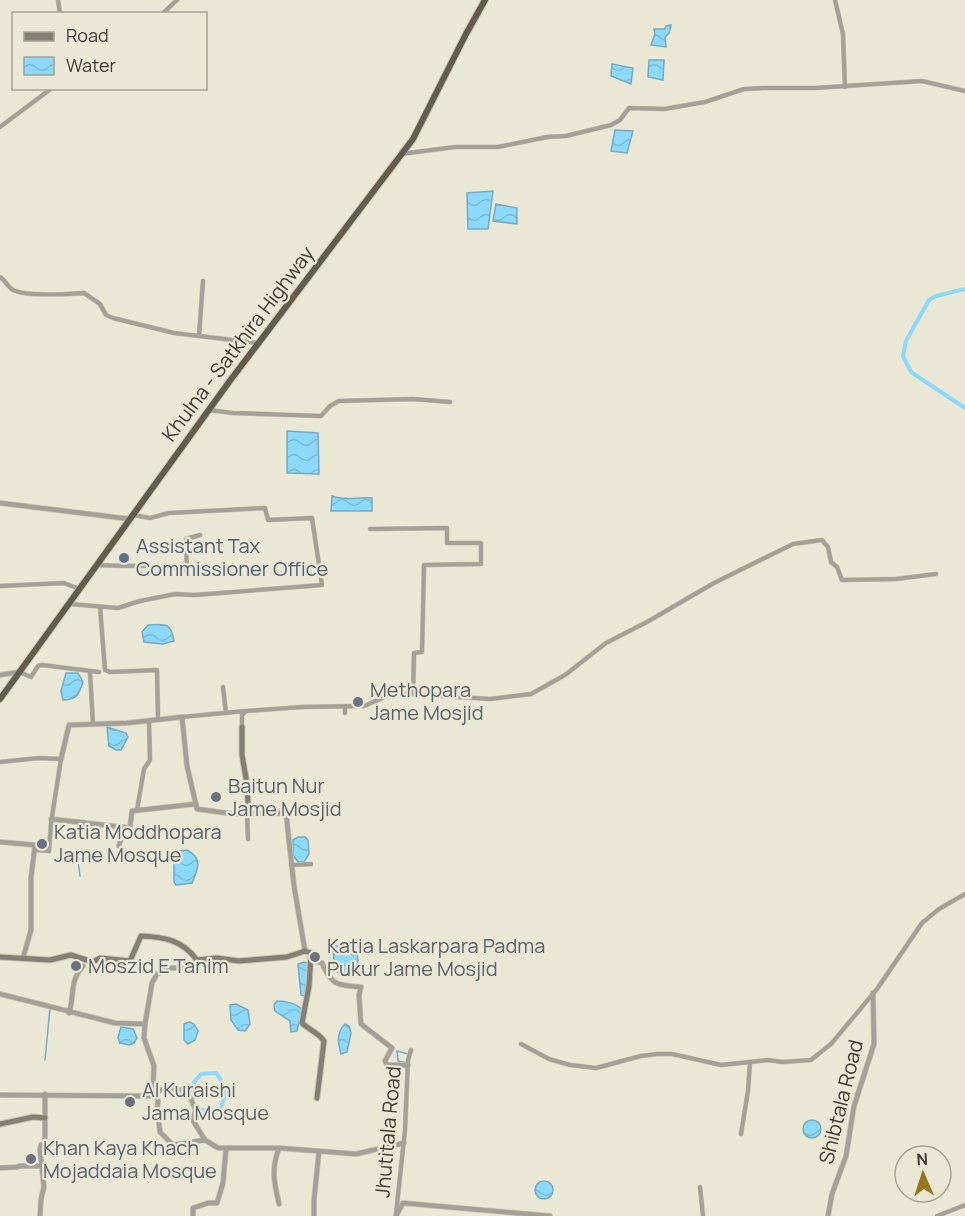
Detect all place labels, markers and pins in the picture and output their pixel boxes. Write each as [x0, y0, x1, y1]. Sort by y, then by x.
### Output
place label: Assistant Tax Commissioner Office [136, 532, 328, 582]
marker: Assistant Tax Commissioner Office [117, 551, 131, 565]
place label: Methopara Jame Mosjid [370, 676, 484, 726]
marker: Methopara Jame Mosjid [351, 695, 365, 709]
place label: Baitun Nur Jame Mosjid [228, 772, 342, 822]
marker: Baitun Nur Jame Mosjid [209, 790, 223, 804]
place label: Katia Moddhopara Jame Mosque [54, 818, 222, 868]
marker: Katia Moddhopara Jame Mosque [35, 837, 49, 851]
place label: Katia Laskarpara Padma Pukur Jame Mosjid [327, 932, 545, 982]
marker: Katia Laskarpara Padma Pukur Jame Mosjid [308, 950, 322, 964]
place label: Moszid E Tanim [88, 952, 229, 979]
marker: Moszid E Tanim [69, 959, 83, 973]
place label: Al Kuraishi Jama Mosque [142, 1076, 269, 1126]
marker: Al Kuraishi Jama Mosque [123, 1095, 137, 1109]
place label: Khan Kaya Khach Mojaddaia Mosque [43, 1134, 217, 1184]
marker: Khan Kaya Khach Mojaddaia Mosque [24, 1152, 38, 1166]

